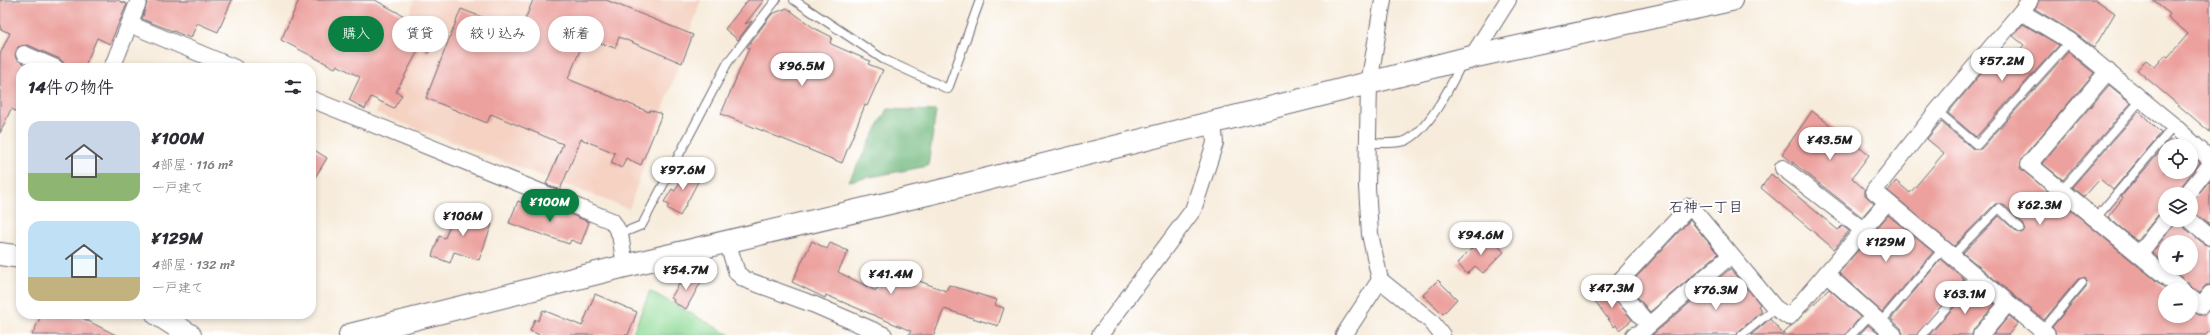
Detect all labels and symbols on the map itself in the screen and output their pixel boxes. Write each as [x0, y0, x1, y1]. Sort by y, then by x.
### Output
pin: ¥57.2M [1969, 48, 2035, 82]
pin: ¥96.5M [769, 53, 835, 87]
pin: ¥43.5M [1797, 127, 1863, 161]
pin: ¥97.6M [650, 157, 716, 191]
pin: ¥100M [522, 189, 578, 223]
pin: ¥62.3M [2007, 192, 2073, 226]
district label: 石神一丁目 [1668, 194, 1744, 220]
pin: ¥106M [435, 203, 491, 237]
pin: ¥94.6M [1448, 222, 1514, 256]
pin: ¥129M [1858, 229, 1914, 263]
pin: ¥54.7M [653, 257, 719, 291]
pin: ¥41.4M [858, 261, 924, 295]
pin: ¥47.3M [1579, 275, 1645, 309]
pin: ¥76.3M [1683, 277, 1749, 311]
pin: ¥63.1M [1932, 281, 1998, 315]

